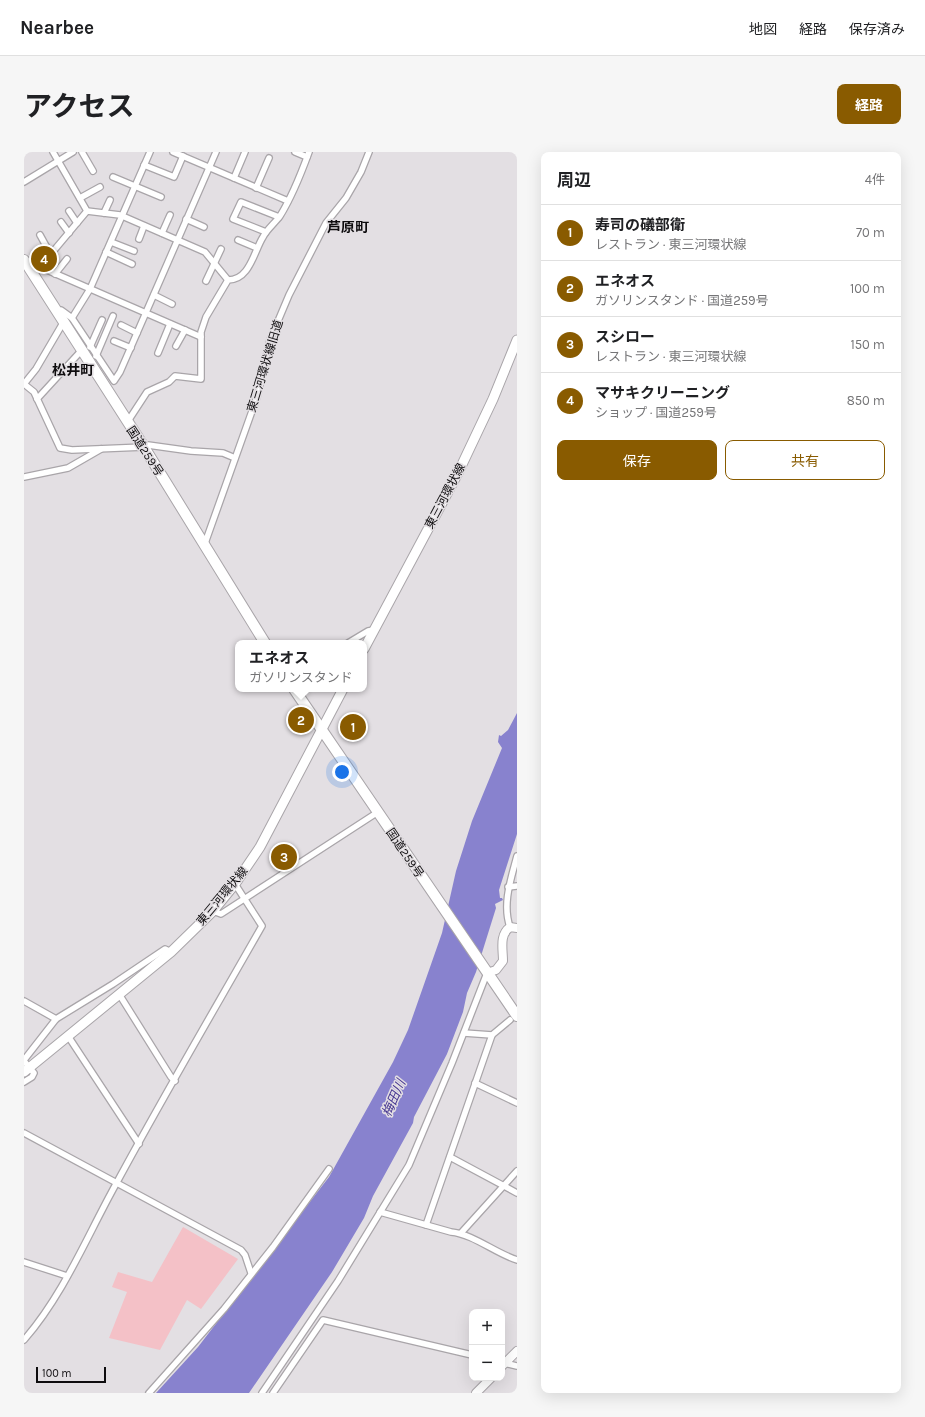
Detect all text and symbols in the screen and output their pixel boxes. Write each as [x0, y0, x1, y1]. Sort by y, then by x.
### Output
text: Nearbee [20, 17, 94, 39]
text: 地図 [749, 21, 777, 38]
text: 経路 [799, 21, 827, 38]
text: 保存済み [849, 21, 905, 38]
button: 経路 [837, 84, 901, 124]
text: アクセス [24, 90, 135, 123]
text: 周辺 [557, 170, 591, 190]
text: 4件 [865, 172, 885, 187]
text: 寿司の礒部衛 [595, 216, 685, 234]
district label: 芦原町 [327, 219, 369, 236]
text: 1 [568, 225, 572, 240]
text: 70 m [856, 225, 885, 240]
text: レストラン · 東三河環状線 [595, 237, 747, 252]
pin: 4 [31, 244, 57, 274]
text: エネオス [595, 272, 655, 290]
text: 2 [566, 281, 574, 296]
text: 100 m [850, 281, 885, 296]
text: ガソリンスタンド · 国道259号 [595, 293, 769, 308]
street label: 東三河環状線旧道 [244, 318, 286, 414]
text: スシロー [595, 328, 655, 346]
text: 3 [566, 337, 574, 352]
text: 150 m [850, 337, 885, 352]
text: レストラン · 東三河環状線 [595, 349, 747, 364]
district label: 松井町 [52, 362, 94, 379]
text: マサキクリーニング [595, 384, 730, 402]
text: 4 [566, 393, 574, 408]
text: 850 m [847, 393, 885, 408]
text: ショップ · 国道259号 [595, 405, 717, 420]
street label: 国道259号 [124, 423, 166, 479]
button: 保存 [557, 440, 717, 480]
button: 共有 [725, 440, 885, 480]
street label: 東三河環状線 [422, 461, 468, 531]
popup [235, 640, 367, 692]
text: エネオス [249, 649, 309, 667]
text: ガソリンスタンド [249, 670, 353, 685]
pin: 2 [288, 705, 314, 735]
pin: 1 [340, 712, 366, 742]
your location [332, 762, 352, 782]
street label: 国道259号 [383, 826, 427, 880]
pin: 3 [271, 842, 297, 872]
street label: 東三河環状線 [193, 864, 251, 928]
water label: 梅田川 [379, 1076, 409, 1119]
map controls [469, 1309, 505, 1381]
button: + [469, 1309, 505, 1345]
button: − [469, 1345, 505, 1381]
scale bar [36, 1365, 106, 1384]
text: 100 m [42, 1367, 72, 1380]

